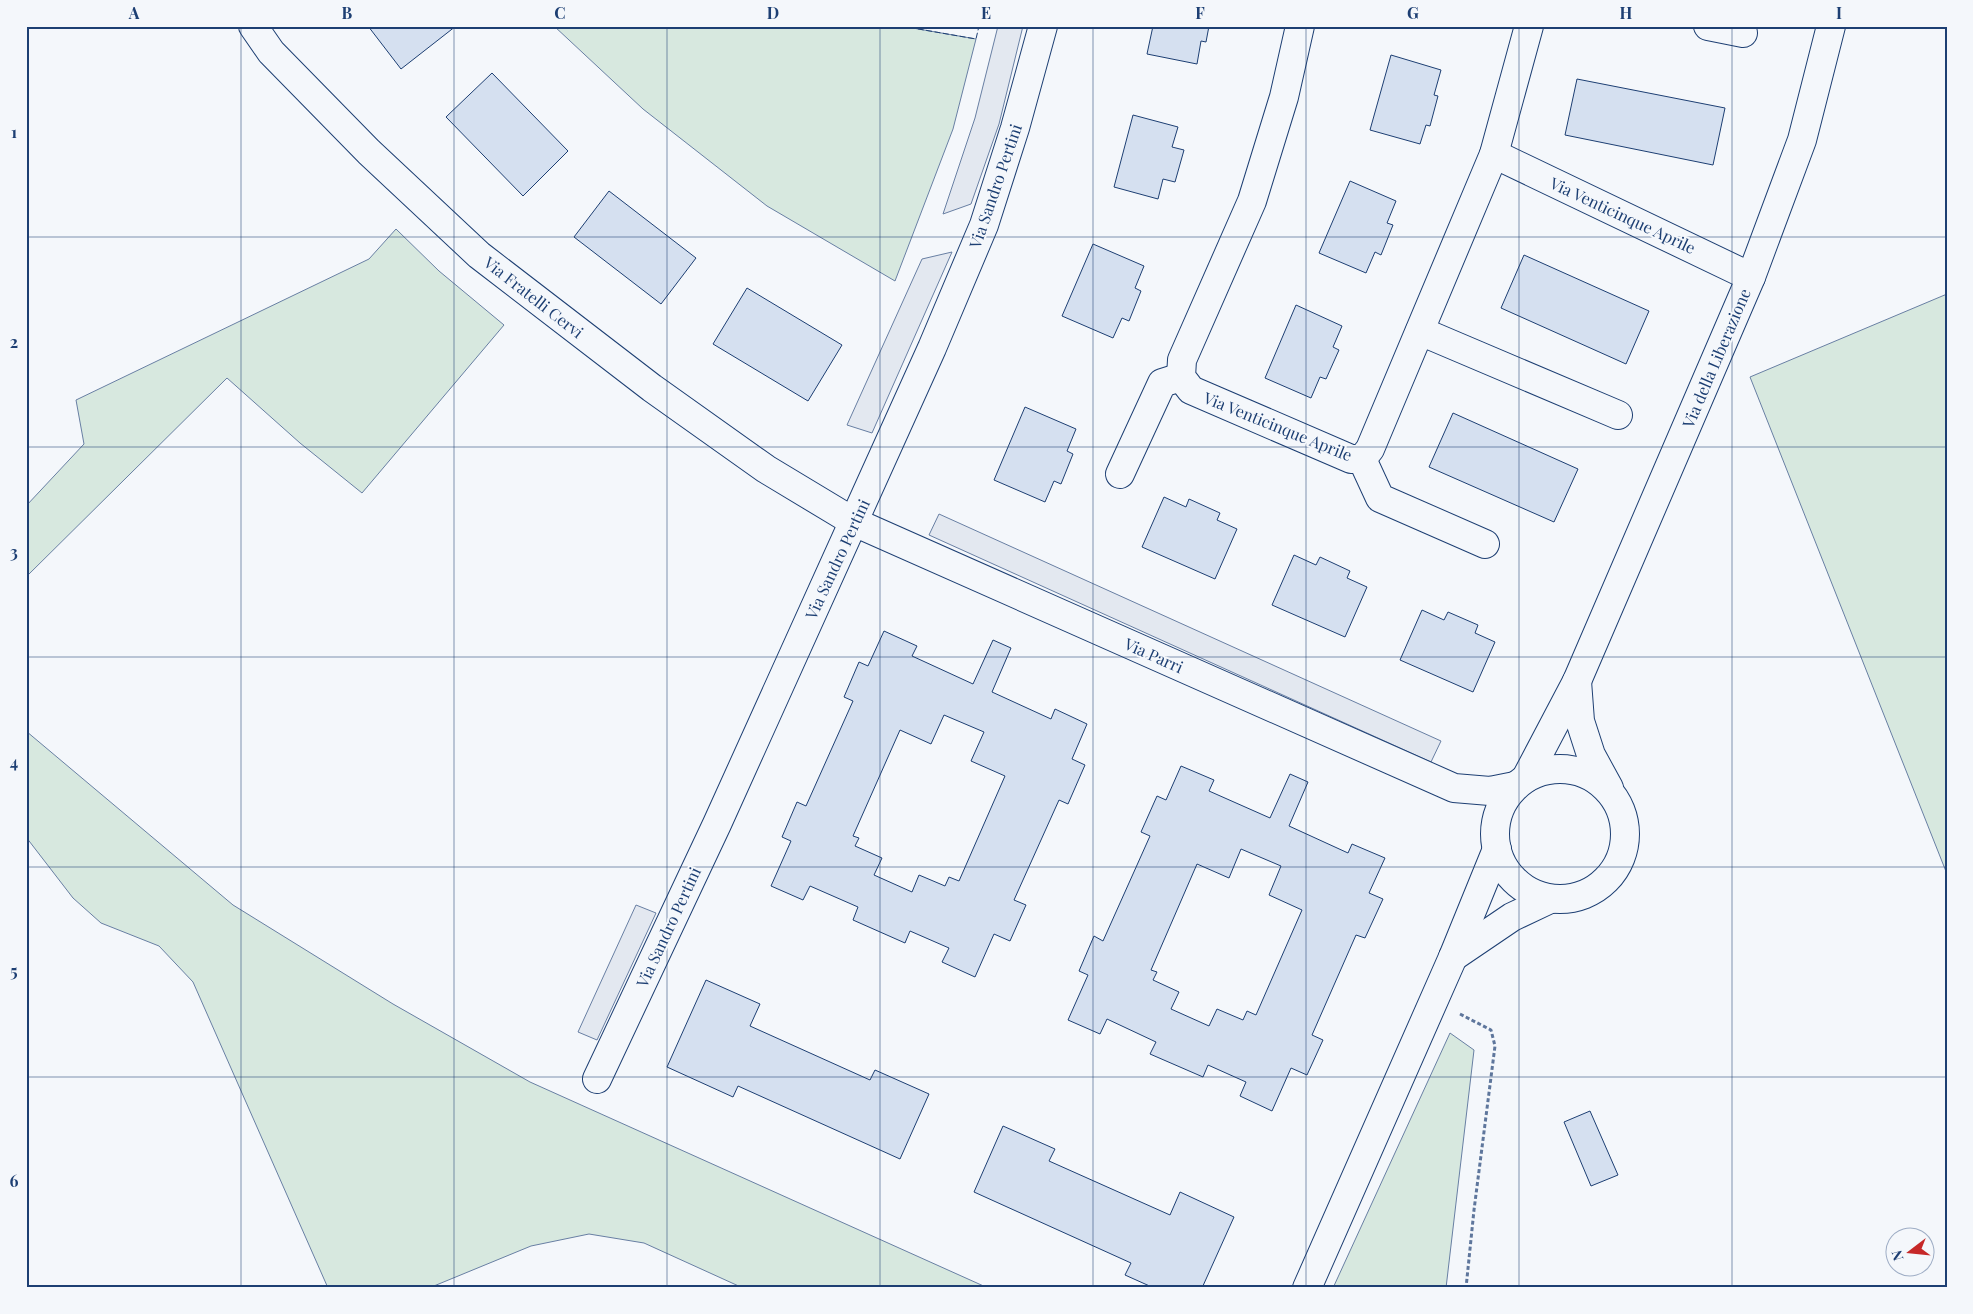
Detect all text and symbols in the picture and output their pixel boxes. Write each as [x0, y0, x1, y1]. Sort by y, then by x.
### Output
text: A [128, 2, 140, 23]
text: B [342, 2, 353, 23]
text: C [554, 2, 566, 23]
text: D [767, 2, 779, 23]
text: E [981, 2, 991, 23]
text: F [1195, 2, 1205, 23]
text: G [1407, 2, 1419, 23]
text: H [1620, 2, 1633, 23]
text: I [1836, 2, 1842, 23]
text: 1 [11, 121, 17, 142]
street label: Via Sandro Pertini [964, 121, 1026, 252]
street label: Via Venticinque Aprile [1546, 172, 1699, 258]
street label: Via Fratelli Cervi [479, 251, 588, 343]
street label: Via della Liberazione [1677, 285, 1755, 432]
text: 2 [10, 331, 18, 352]
street label: Via Venticinque Aprile [1200, 386, 1355, 465]
street label: Via Sandro Pertini [800, 495, 874, 623]
text: 3 [10, 541, 18, 562]
street label: Via Parri [1120, 632, 1187, 677]
text: 4 [10, 751, 18, 772]
street label: Via Sandro Pertini [631, 863, 705, 991]
text: 5 [10, 960, 18, 981]
text: 6 [10, 1170, 19, 1191]
north arrow [1886, 1226, 1936, 1276]
text: N [1886, 1248, 1908, 1263]

